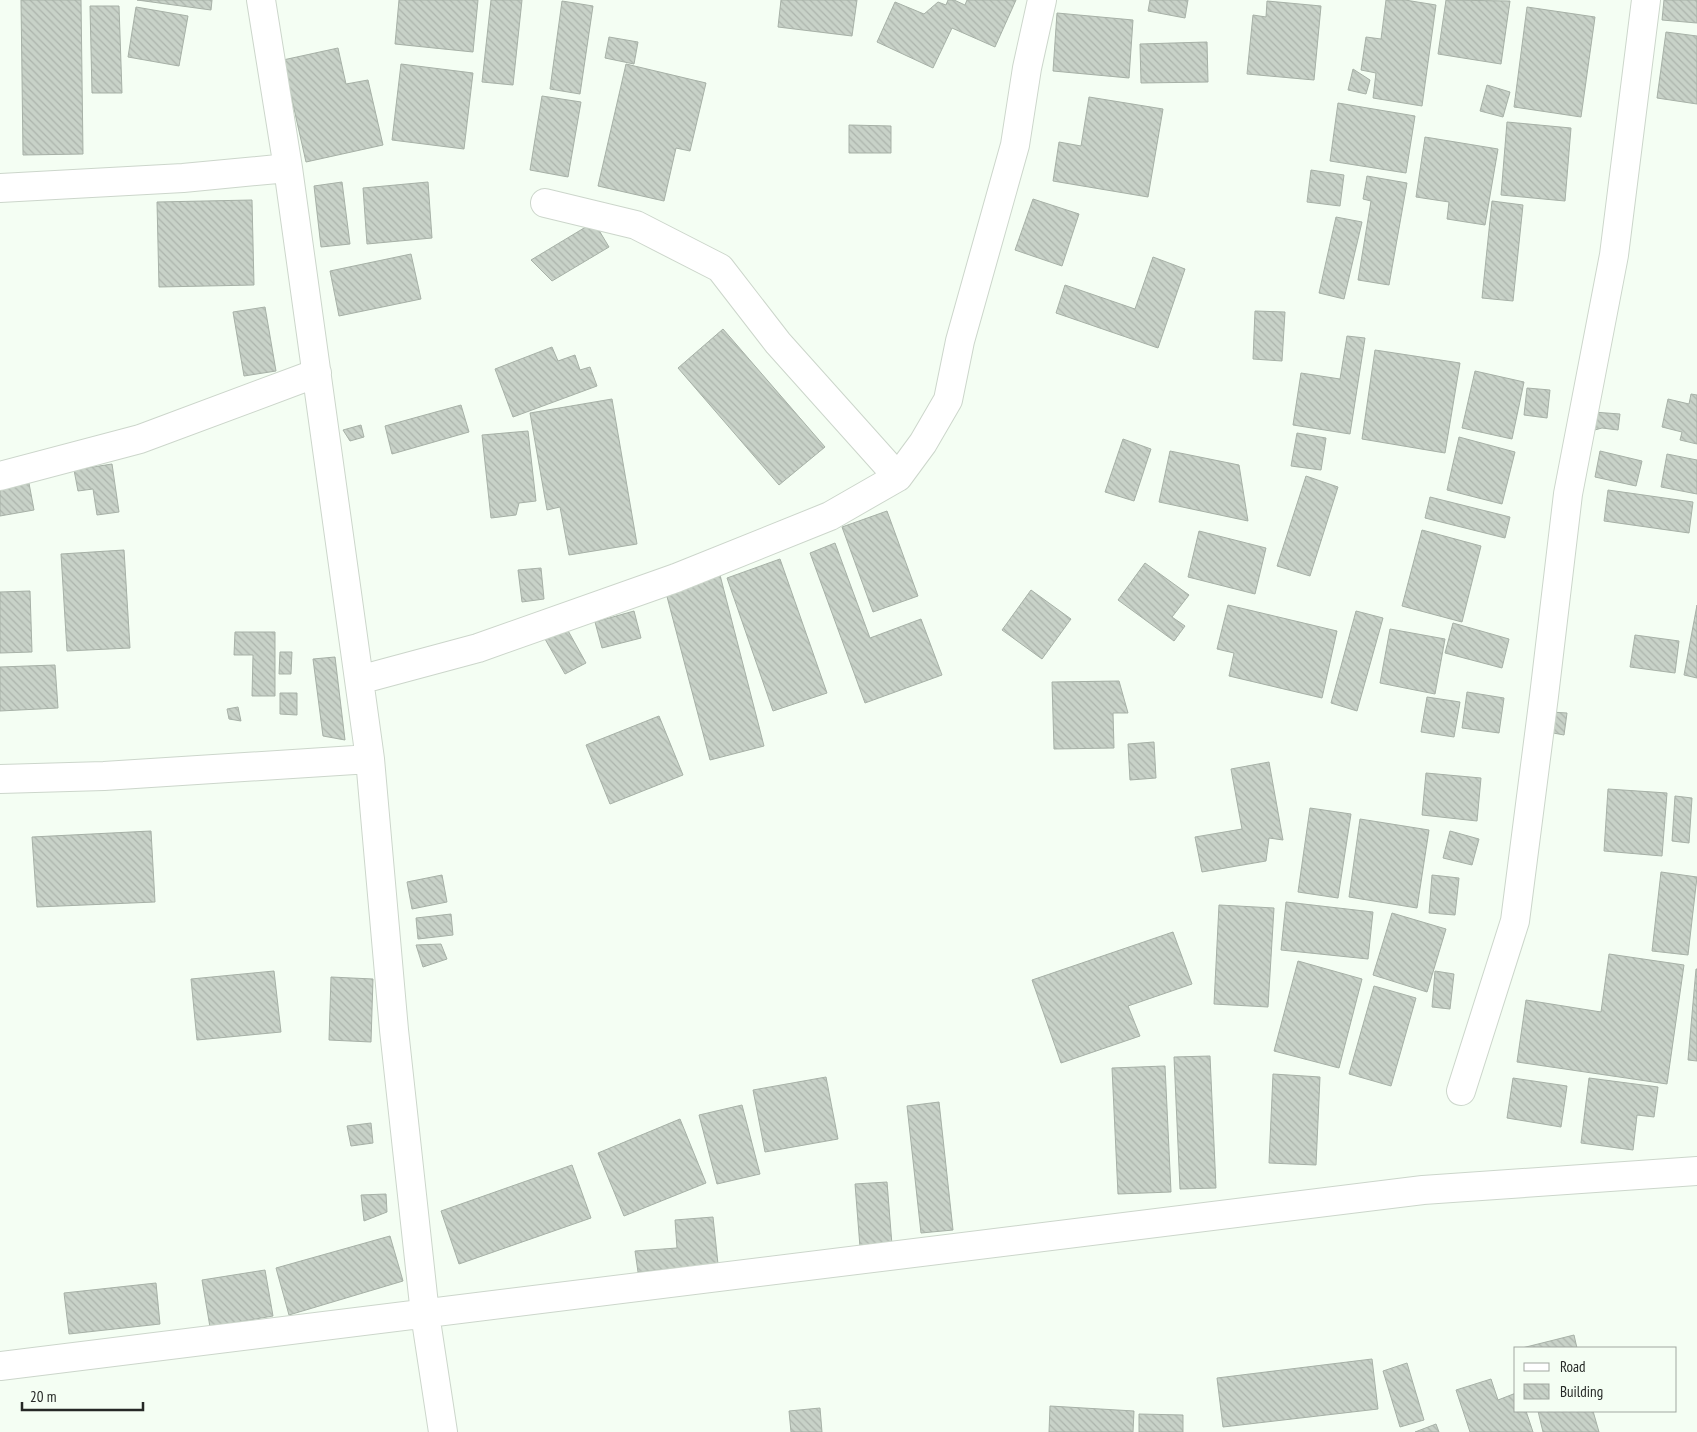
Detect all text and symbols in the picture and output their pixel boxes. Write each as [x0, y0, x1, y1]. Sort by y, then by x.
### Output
legend [1514, 1347, 1677, 1412]
text: Road [1560, 1357, 1586, 1376]
scale bar [22, 1380, 144, 1412]
text: Building [1560, 1382, 1603, 1401]
text: 20 m [30, 1387, 56, 1406]

